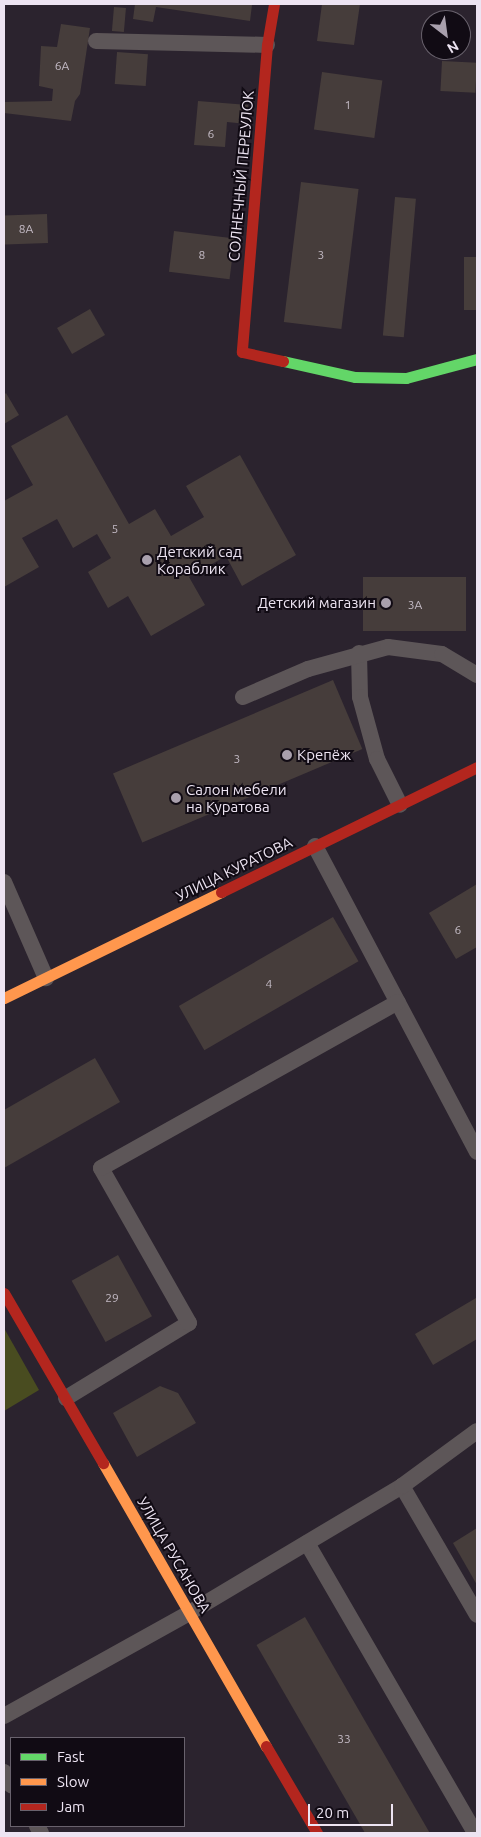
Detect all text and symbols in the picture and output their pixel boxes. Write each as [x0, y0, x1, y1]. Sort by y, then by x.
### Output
north arrow [421, 10, 471, 60]
text: N [444, 38, 462, 57]
house number: 6А [55, 59, 69, 73]
street label: СОЛНЕЧНЫЙ ПЕРЕУЛОК [225, 90, 257, 262]
house number: 1 [345, 98, 351, 112]
house number: 6 [208, 127, 214, 141]
house number: 8А [19, 222, 33, 236]
house number: 8 [199, 248, 205, 262]
house number: 3 [318, 248, 324, 262]
house number: 5 [112, 522, 118, 536]
place label: Детский сад Кораблик [157, 542, 242, 577]
marker: Детский сад Кораблик [141, 554, 153, 566]
place label: Детский магазин [258, 594, 376, 612]
marker: Детский магазин [380, 597, 392, 609]
house number: 3А [408, 598, 422, 612]
place label: Крепёж [297, 746, 351, 764]
marker: Крепёж [281, 749, 293, 761]
house number: 3 [234, 752, 240, 766]
place label: Салон мебели на Куратова [186, 780, 287, 815]
marker: Салон мебели на Куратова [170, 792, 182, 804]
street label: УЛИЦА КУРАТОВА [173, 833, 295, 905]
house number: 6 [455, 923, 461, 937]
house number: 4 [266, 977, 272, 991]
house number: 29 [105, 1291, 119, 1305]
street label: УЛИЦА РУСАНОВА [134, 1494, 214, 1616]
house number: 33 [337, 1732, 351, 1746]
legend [10, 1737, 185, 1827]
text: Fast [57, 1748, 84, 1765]
text: Slow [57, 1773, 89, 1790]
scale bar [311, 1794, 396, 1826]
text: Jam [57, 1798, 85, 1815]
text: 20 m [316, 1804, 349, 1821]

